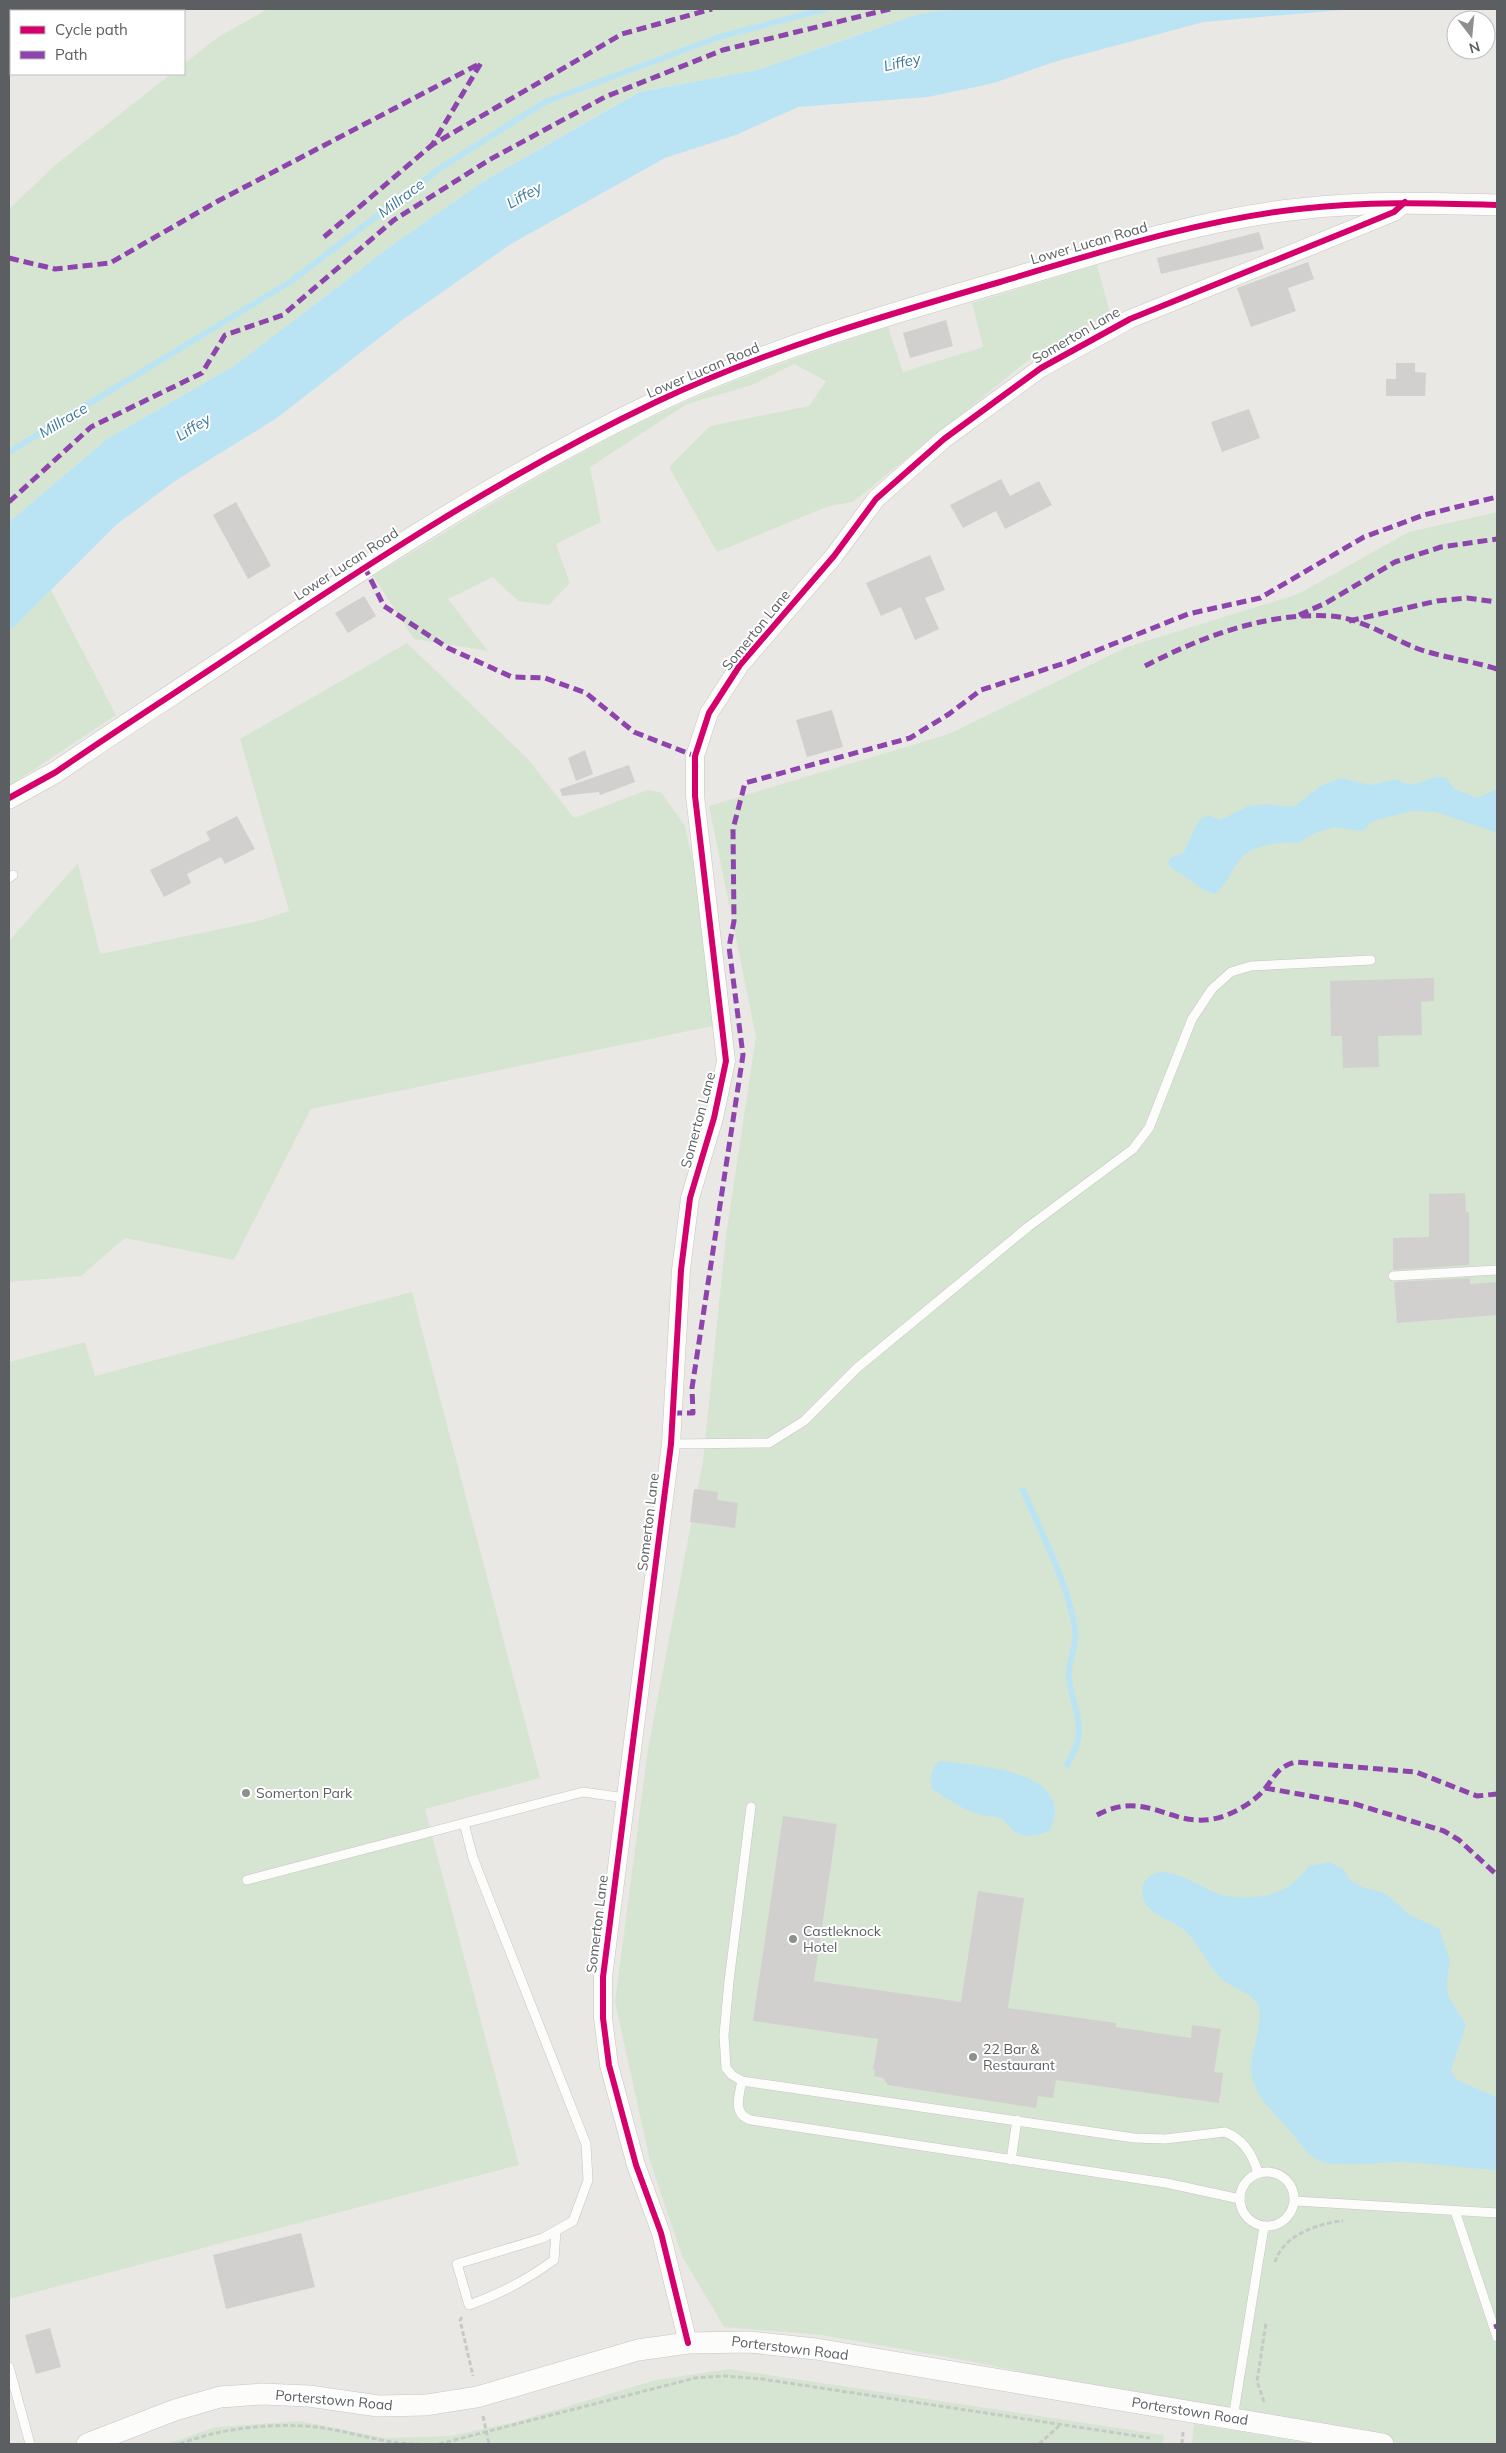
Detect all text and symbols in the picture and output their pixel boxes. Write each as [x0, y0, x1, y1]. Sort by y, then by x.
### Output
legend [10, 10, 185, 75]
north arrow [1446, 10, 1496, 60]
text: Cycle path [55, 20, 128, 39]
text: N [1467, 37, 1482, 58]
text: Path [55, 45, 87, 64]
water label: Liffey [882, 48, 923, 75]
water label: Millrace [374, 174, 428, 222]
water label: Liffey [503, 177, 546, 212]
street label: Lower Lucan Road [1028, 218, 1150, 268]
street label: Somerton Lane [1029, 303, 1123, 367]
street label: Lower Lucan Road [644, 338, 762, 402]
water label: Millrace [35, 398, 91, 442]
water label: Liffey [172, 408, 215, 445]
street label: Lower Lucan Road [290, 524, 402, 604]
street label: Somerton Lane [718, 586, 794, 674]
street label: Somerton Lane [677, 1070, 719, 1170]
street label: Somerton Lane [633, 1472, 663, 1572]
place label: Somerton Park [256, 1784, 353, 1802]
marker: Somerton Park [240, 1787, 252, 1799]
street label: Somerton Lane [582, 1874, 612, 1974]
place label: Castleknock Hotel [803, 1922, 882, 1956]
marker: Castleknock Hotel [787, 1933, 799, 1945]
place label: 22 Bar & Restaurant [983, 2040, 1055, 2074]
marker: 22 Bar & Restaurant [967, 2051, 979, 2063]
street label: Porterstown Road [731, 2332, 849, 2364]
street label: Porterstown Road [275, 2386, 393, 2414]
street label: Porterstown Road [1130, 2393, 1250, 2429]

